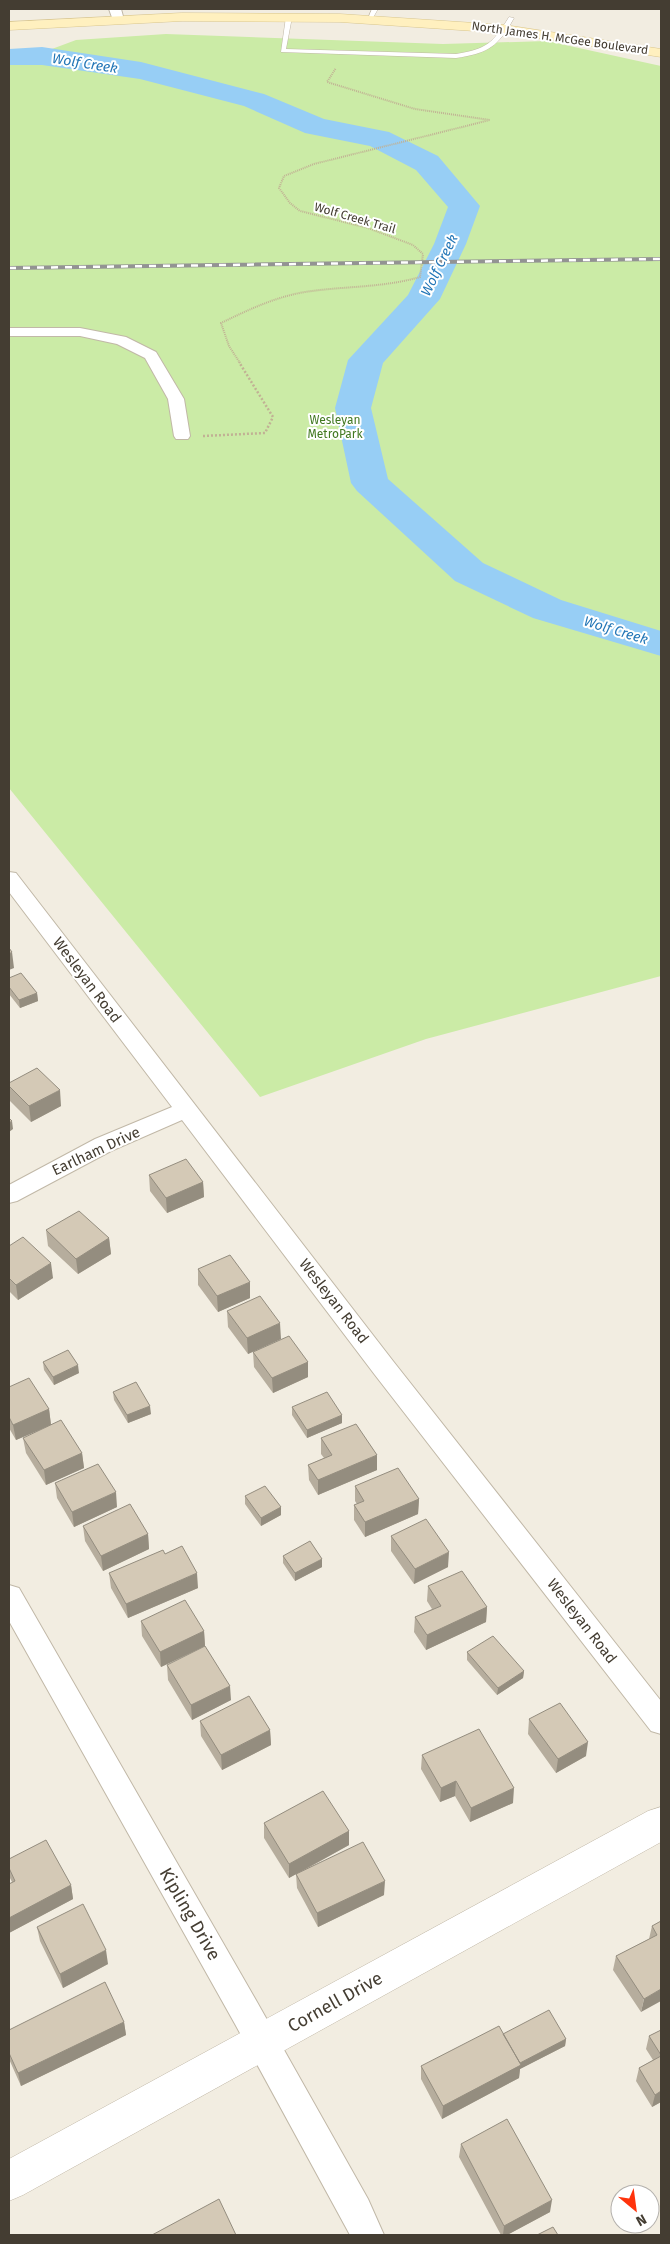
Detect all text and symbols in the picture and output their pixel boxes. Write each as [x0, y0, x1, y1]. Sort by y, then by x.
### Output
street label: North James H. McGee Boulevard [471, 19, 649, 57]
water label: Wolf Creek [51, 50, 119, 77]
street label: Wolf Creek Trail [313, 200, 398, 236]
water label: Wolf Creek [417, 231, 462, 299]
park label: Wesleyan MetroPark [307, 413, 363, 441]
water label: Wolf Creek [582, 613, 650, 648]
street label: Wesleyan Road [49, 934, 125, 1026]
street label: Earlham Drive [49, 1123, 143, 1179]
street label: Wesleyan Road [295, 1255, 373, 1347]
street label: Wesleyan Road [543, 1575, 621, 1667]
street label: Kipling Drive [155, 1864, 225, 1964]
street label: Cornell Drive [284, 1967, 386, 2037]
north arrow [610, 2184, 660, 2234]
text: N [633, 2210, 649, 2230]

